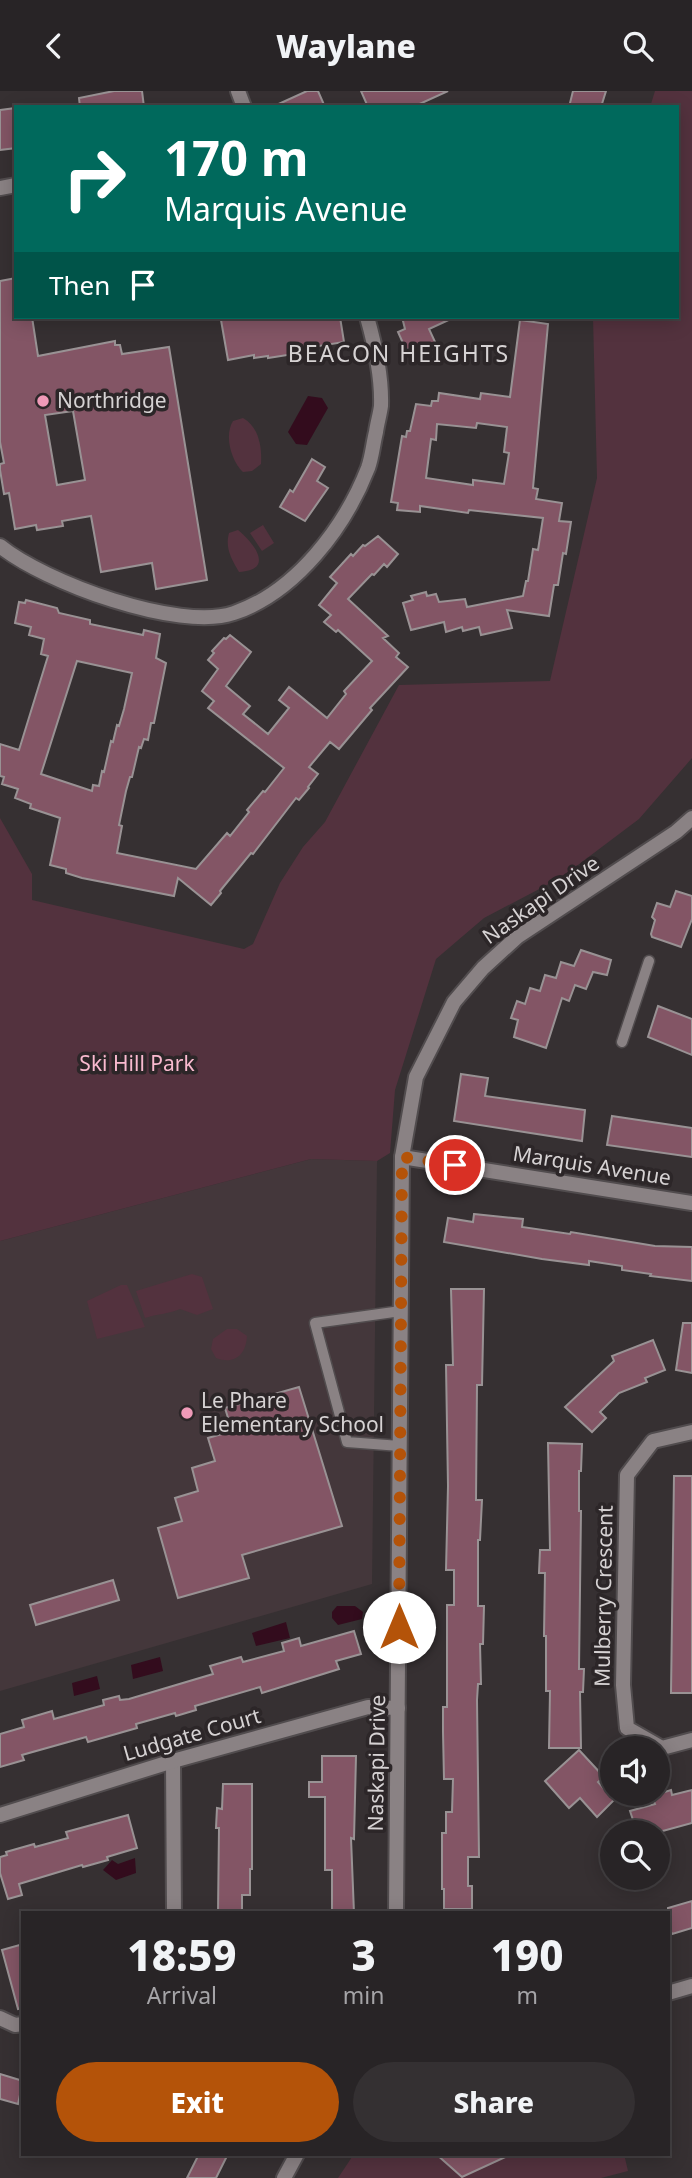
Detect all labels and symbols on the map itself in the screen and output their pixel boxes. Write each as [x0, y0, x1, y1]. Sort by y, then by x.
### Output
district label: BEACON HEIGHTS [288, 337, 510, 369]
place label: Northridge [57, 386, 167, 414]
marker: Northridge [35, 393, 51, 409]
street label: Naskapi Drive [476, 849, 604, 950]
park label: Ski Hill Park [79, 1049, 195, 1077]
pin [425, 1135, 485, 1195]
street label: Marquis Avenue [511, 1139, 673, 1191]
place label: Le Phare Elementary School [201, 1386, 384, 1438]
marker: Le Phare Elementary School [179, 1405, 195, 1421]
street label: Mulberry Crescent [587, 1505, 619, 1687]
position arrow [362, 1590, 436, 1664]
street label: Naskapi Drive [361, 1694, 391, 1831]
street label: Ludgate Court [120, 1701, 264, 1767]

